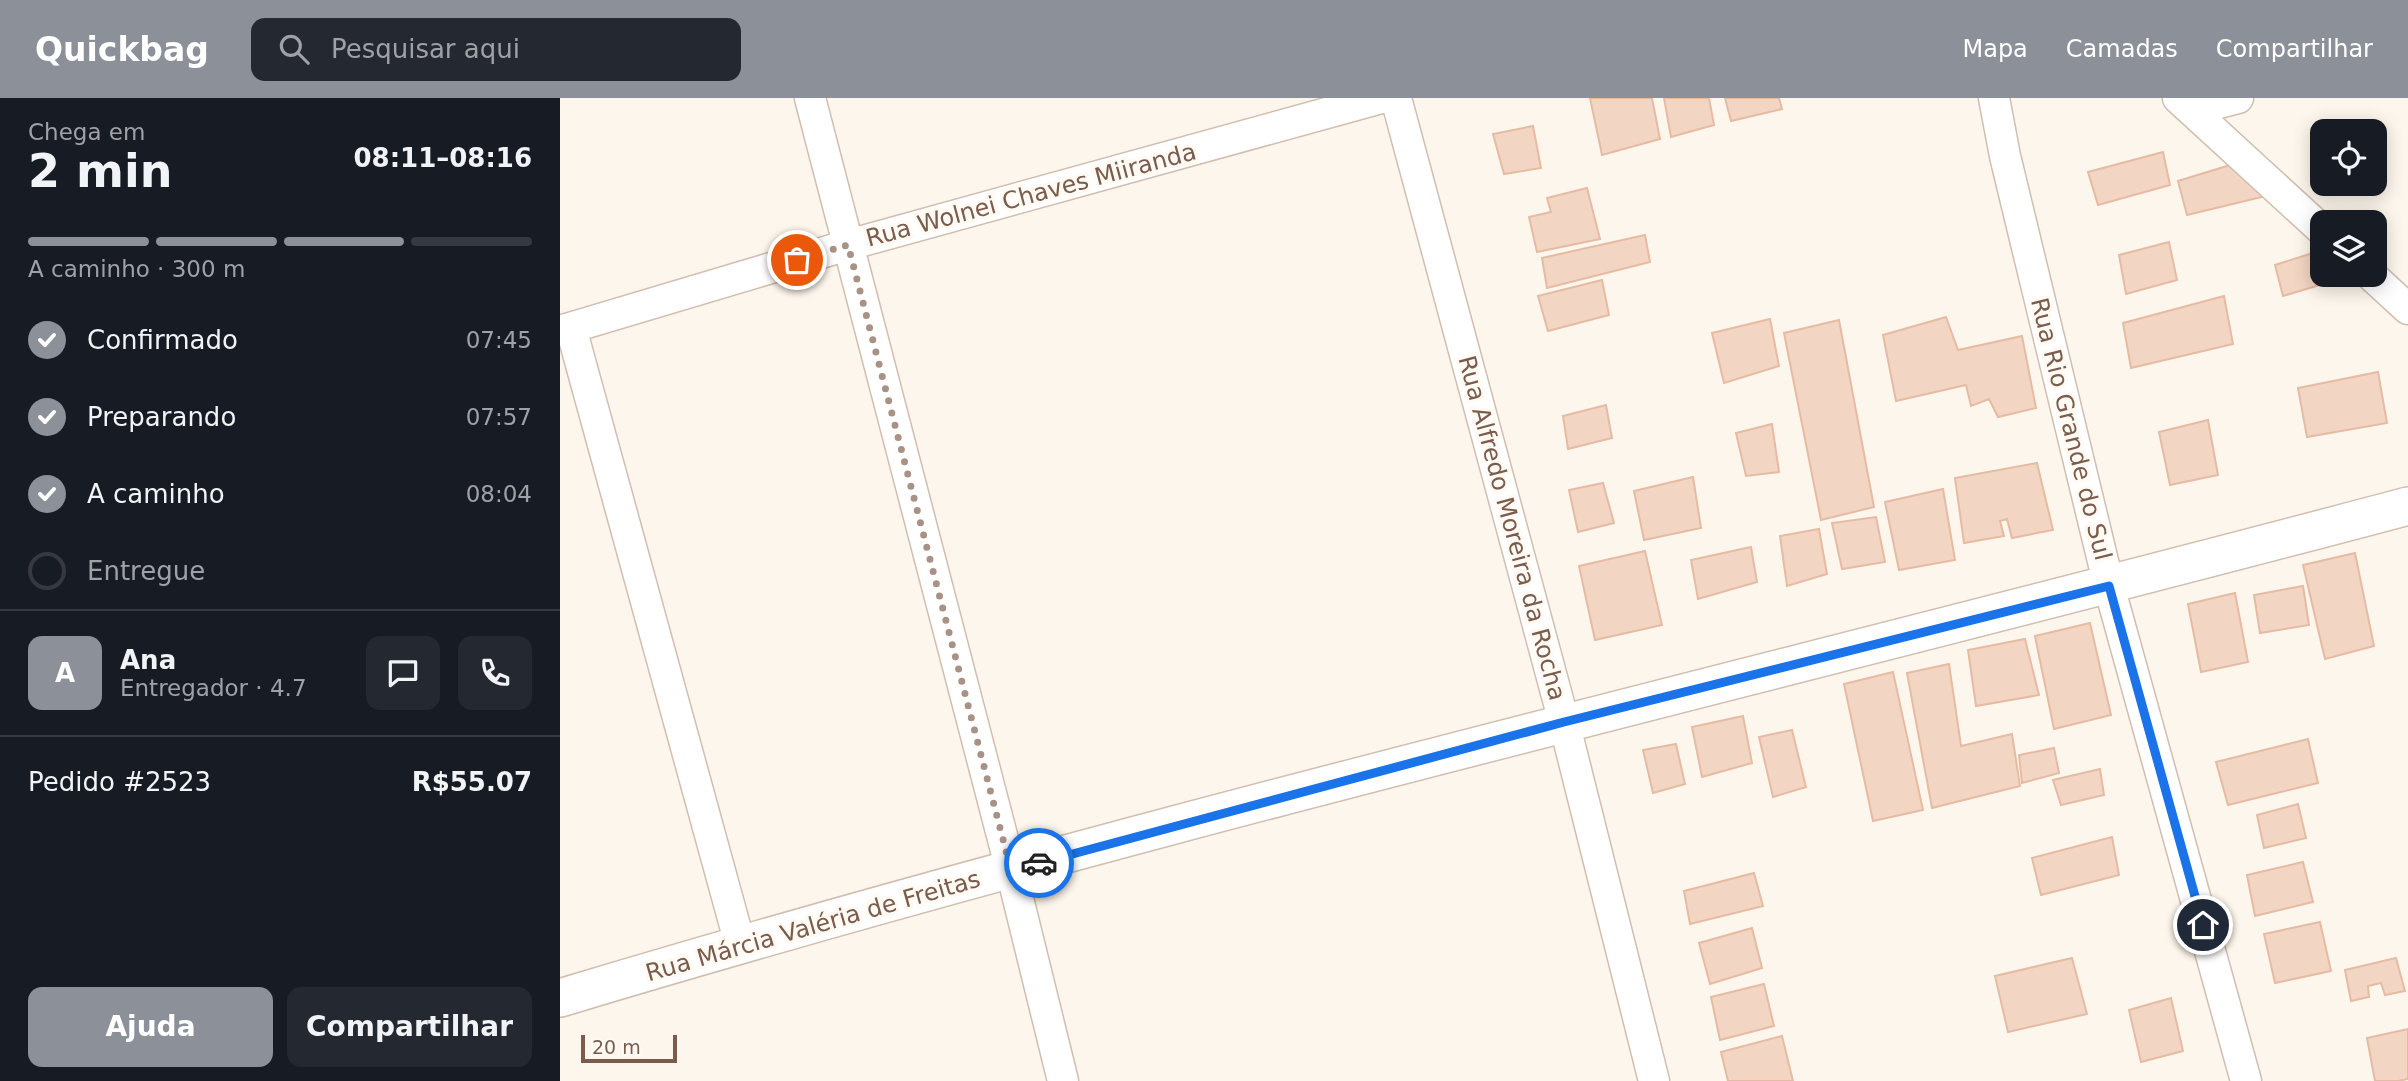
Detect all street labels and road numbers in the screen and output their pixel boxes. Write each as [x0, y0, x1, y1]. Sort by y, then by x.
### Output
street label: Rua Wolnei Chaves Miiranda [863, 137, 1199, 253]
street label: Rua Rio Grande do Sul [2025, 295, 2117, 563]
street label: Rua Alfredo Moreira da Rocha [1452, 353, 1572, 703]
street label: Rua Márcia Valéria de Freitas [642, 865, 984, 987]

